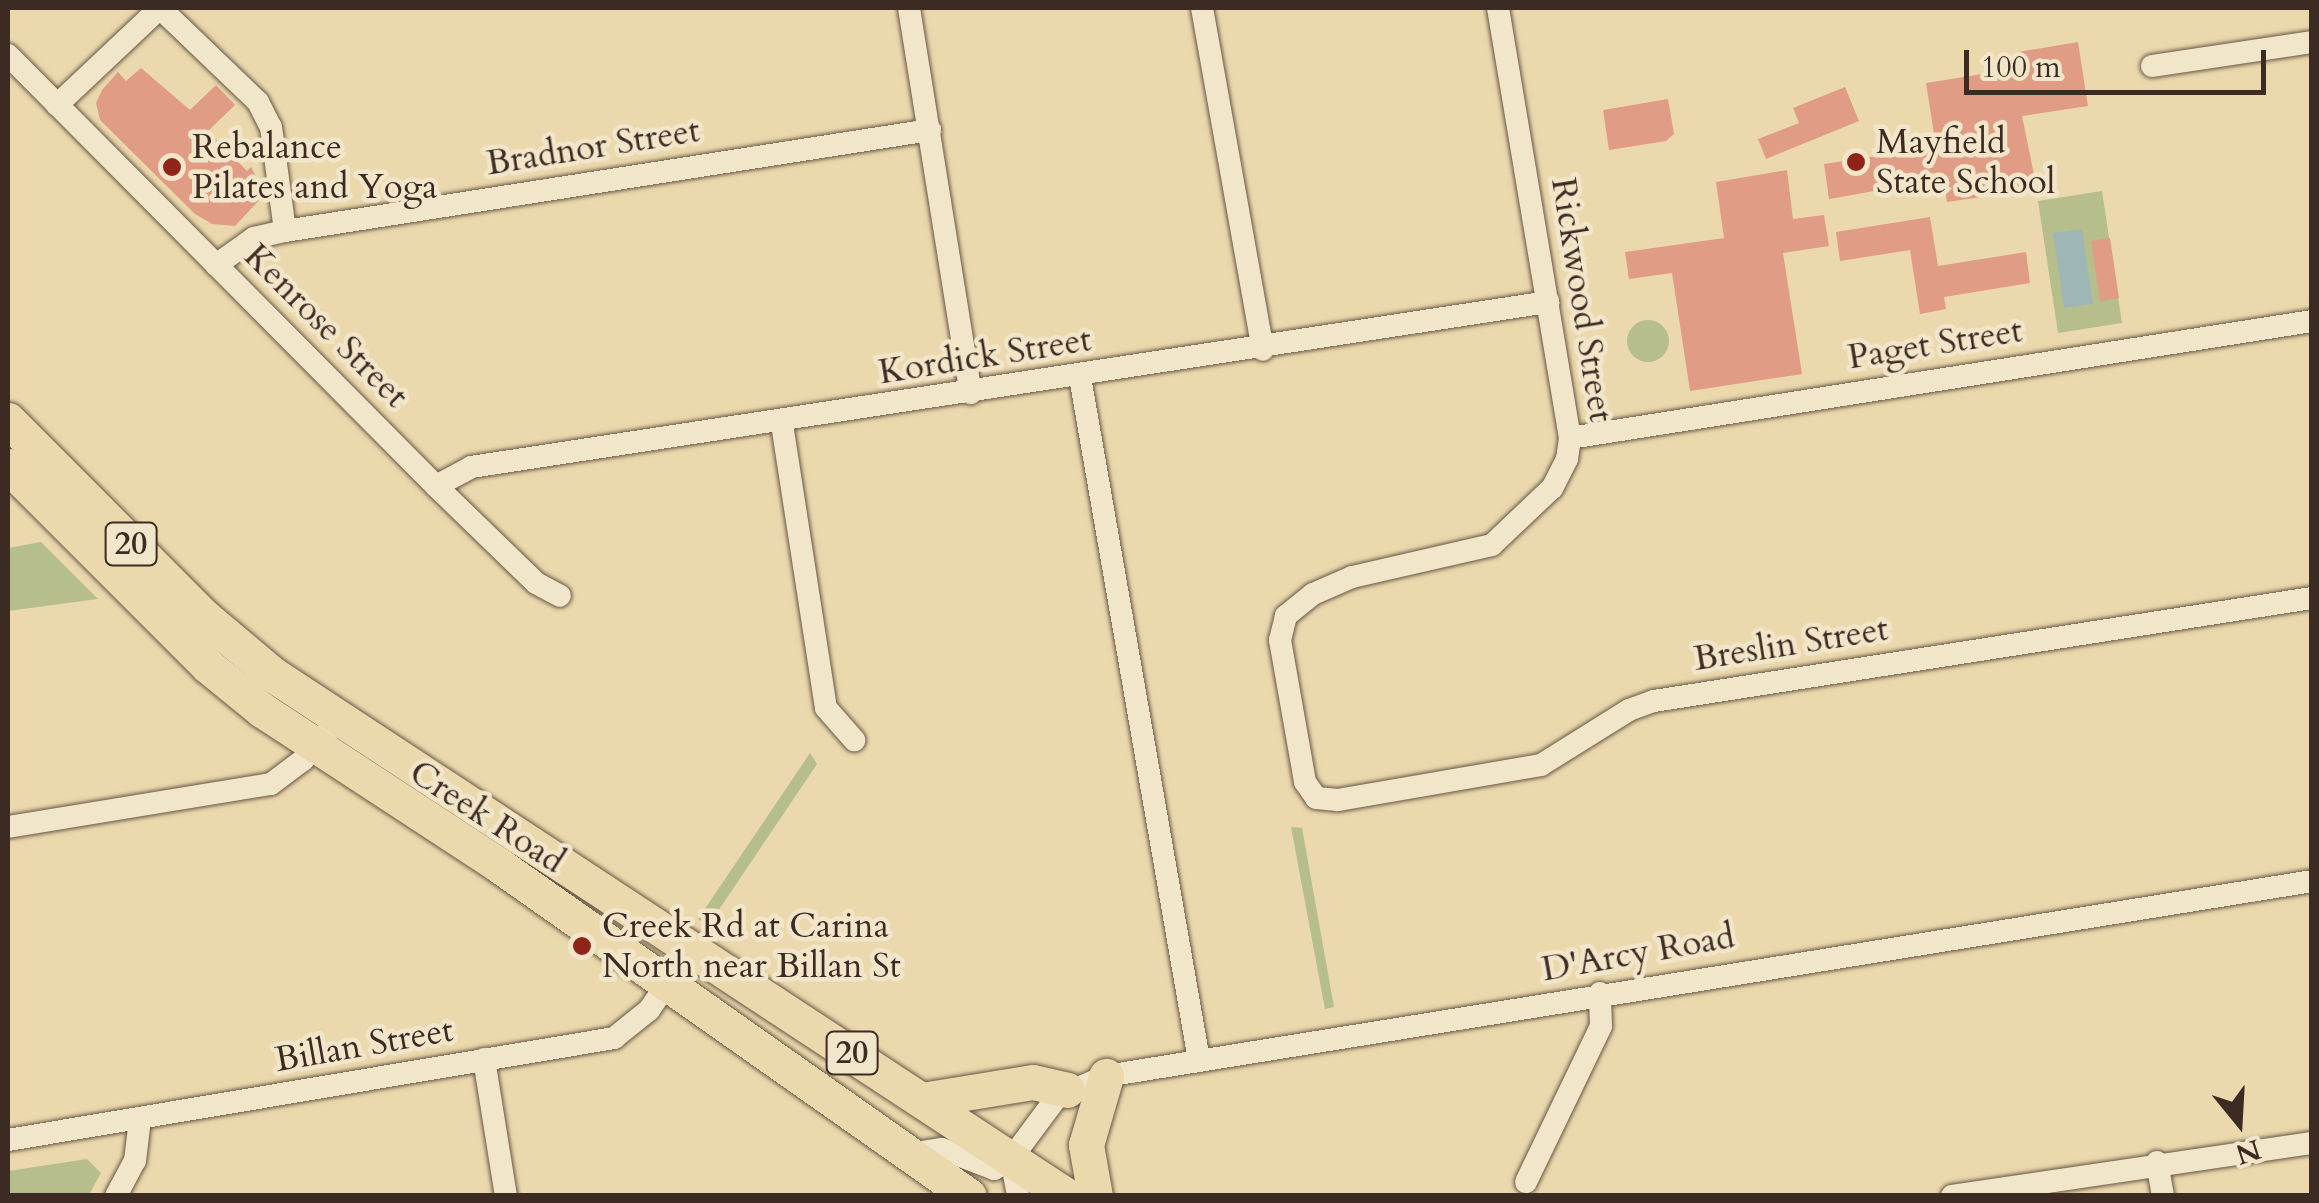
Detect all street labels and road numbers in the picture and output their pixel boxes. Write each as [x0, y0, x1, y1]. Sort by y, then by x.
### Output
street label: Bradnor Street [483, 109, 703, 185]
street label: Rickwood Street [1542, 175, 1622, 425]
street label: Kenrose Street [235, 235, 417, 417]
street label: Paget Street [1845, 309, 2025, 379]
street label: Kordick Street [876, 318, 1094, 394]
road number: 20 [104, 517, 158, 571]
street label: Breslin Street [1691, 608, 1891, 680]
street label: Creek Road [402, 751, 572, 883]
street label: D'Arcy Road [1538, 915, 1738, 991]
street label: Billan Street [272, 1009, 456, 1081]
road number: 20 [824, 1026, 880, 1080]

